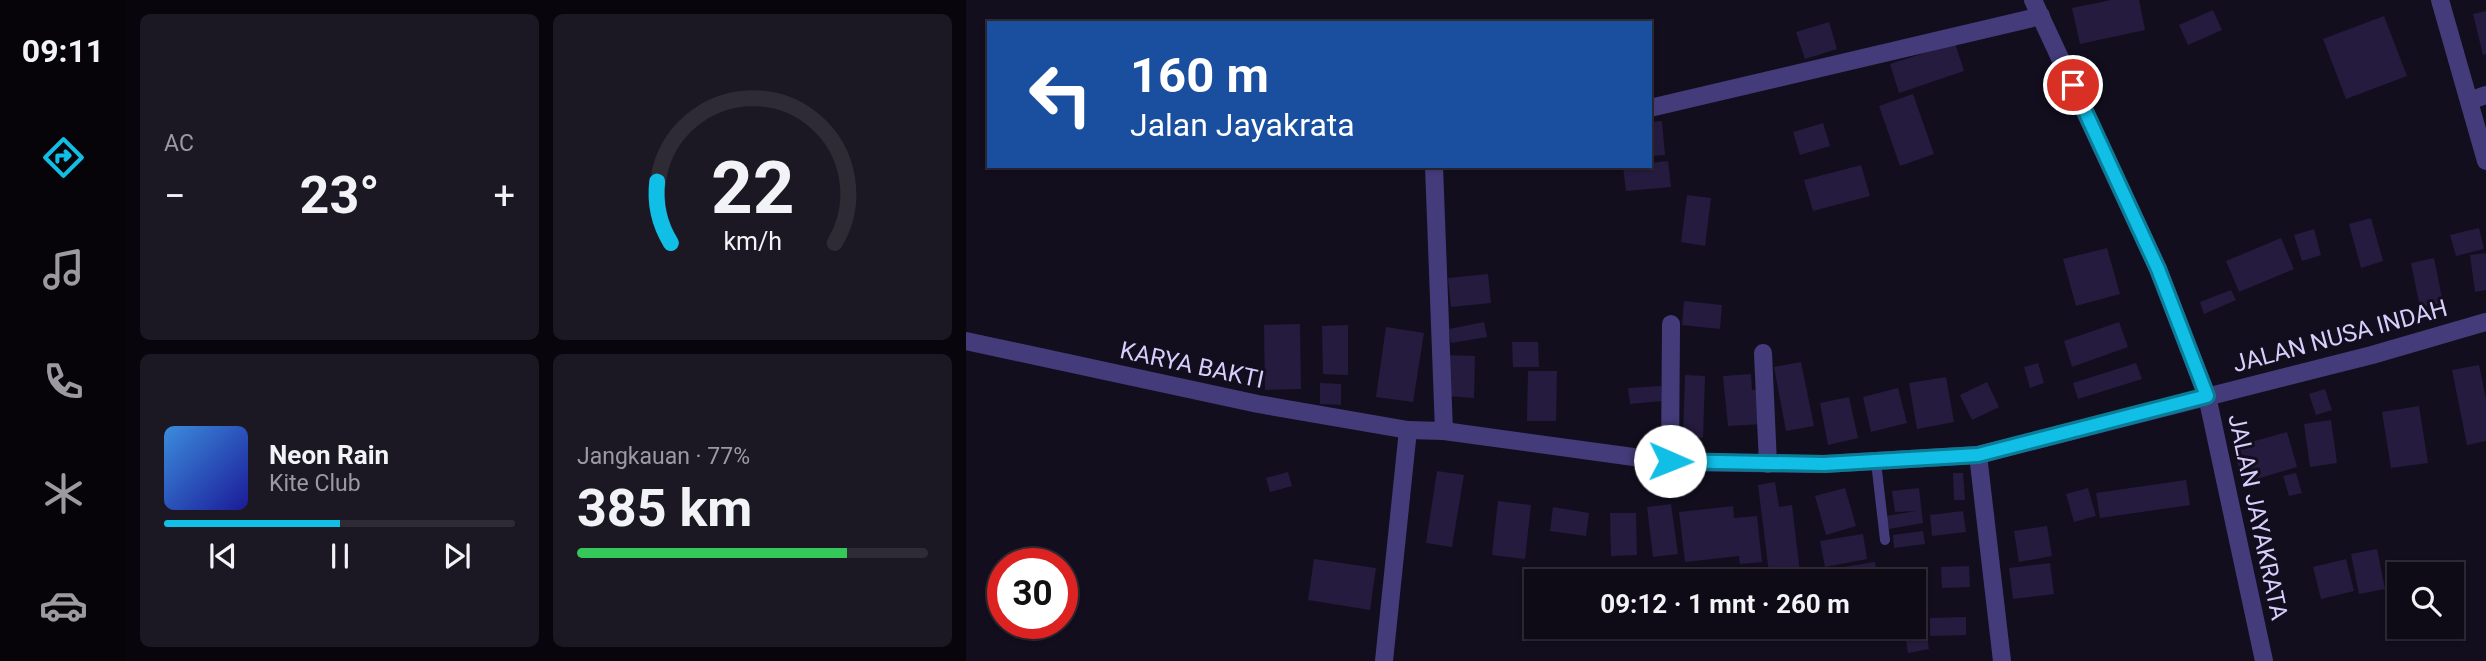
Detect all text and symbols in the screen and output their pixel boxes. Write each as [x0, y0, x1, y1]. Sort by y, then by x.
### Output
text: 09:11 [22, 32, 104, 70]
text: 160 m [1130, 47, 1269, 104]
icon: left [1015, 49, 1106, 140]
pin [2043, 55, 2103, 115]
icon: arrive [2054, 66, 2092, 104]
text: Jalan Jayakrata [1130, 106, 1355, 144]
text: AC [164, 130, 194, 157]
icon: directions [39, 133, 88, 182]
text: 22 [711, 145, 794, 231]
text: 23° [300, 165, 380, 226]
text: − [164, 174, 186, 218]
text: + [493, 174, 515, 218]
text: km/h [723, 227, 782, 256]
icon: music [39, 245, 88, 294]
street label: JALAN NUSA INDAH [2230, 294, 2450, 378]
street label: KARYA BAKTI [1117, 336, 1267, 394]
icon: phone [39, 357, 88, 406]
street label: JALAN JAYAKRATA [2222, 411, 2294, 623]
position arrow [1633, 424, 1707, 498]
text: Neon Rain [269, 440, 389, 470]
text: Jangkauan · 77% [577, 443, 750, 470]
icon: climate [39, 469, 88, 518]
text: Kite Club [269, 470, 361, 497]
text: 385 km [577, 478, 752, 539]
icon: previous [204, 537, 242, 575]
icon: pause [321, 537, 359, 575]
icon: next [438, 537, 476, 575]
speed limit sign: 30 [987, 548, 1078, 639]
map controls [2387, 562, 2464, 639]
button: search [2387, 562, 2464, 639]
icon: car [39, 581, 88, 630]
text: 09:12 · 1 mnt · 260 m [1600, 589, 1850, 619]

